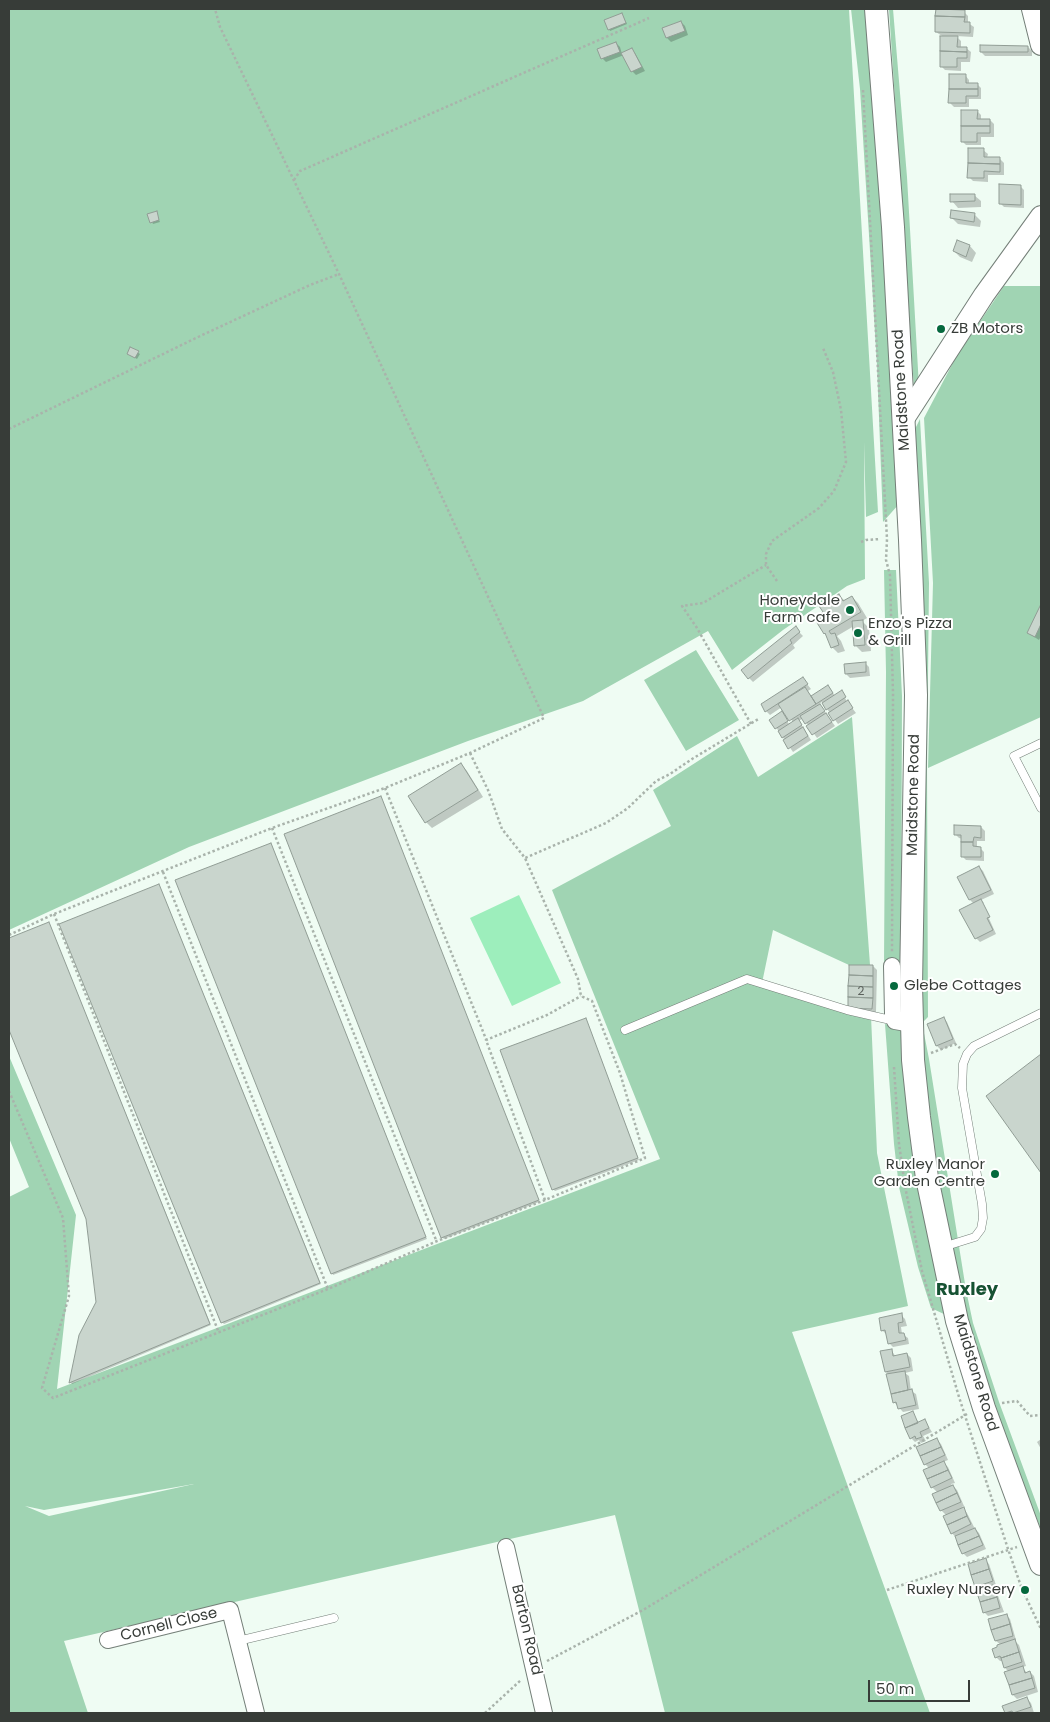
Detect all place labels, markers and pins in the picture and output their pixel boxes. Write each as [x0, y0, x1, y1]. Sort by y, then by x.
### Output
place label: ZB Motors [951, 320, 1023, 338]
marker: ZB Motors [935, 323, 947, 335]
place label: Honeydale Farm cafe [759, 592, 840, 627]
marker: Honeydale Farm cafe [844, 604, 856, 616]
place label: Enzo's Pizza & Grill [868, 615, 952, 650]
marker: Enzo's Pizza & Grill [852, 627, 864, 639]
place label: Glebe Cottages [904, 977, 1022, 995]
marker: Glebe Cottages [888, 980, 900, 992]
place label: Ruxley Manor Garden Centre [874, 1156, 985, 1191]
marker: Ruxley Manor Garden Centre [989, 1168, 1001, 1180]
place label: Ruxley Nursery [907, 1581, 1015, 1599]
marker: Ruxley Nursery [1019, 1584, 1031, 1596]

